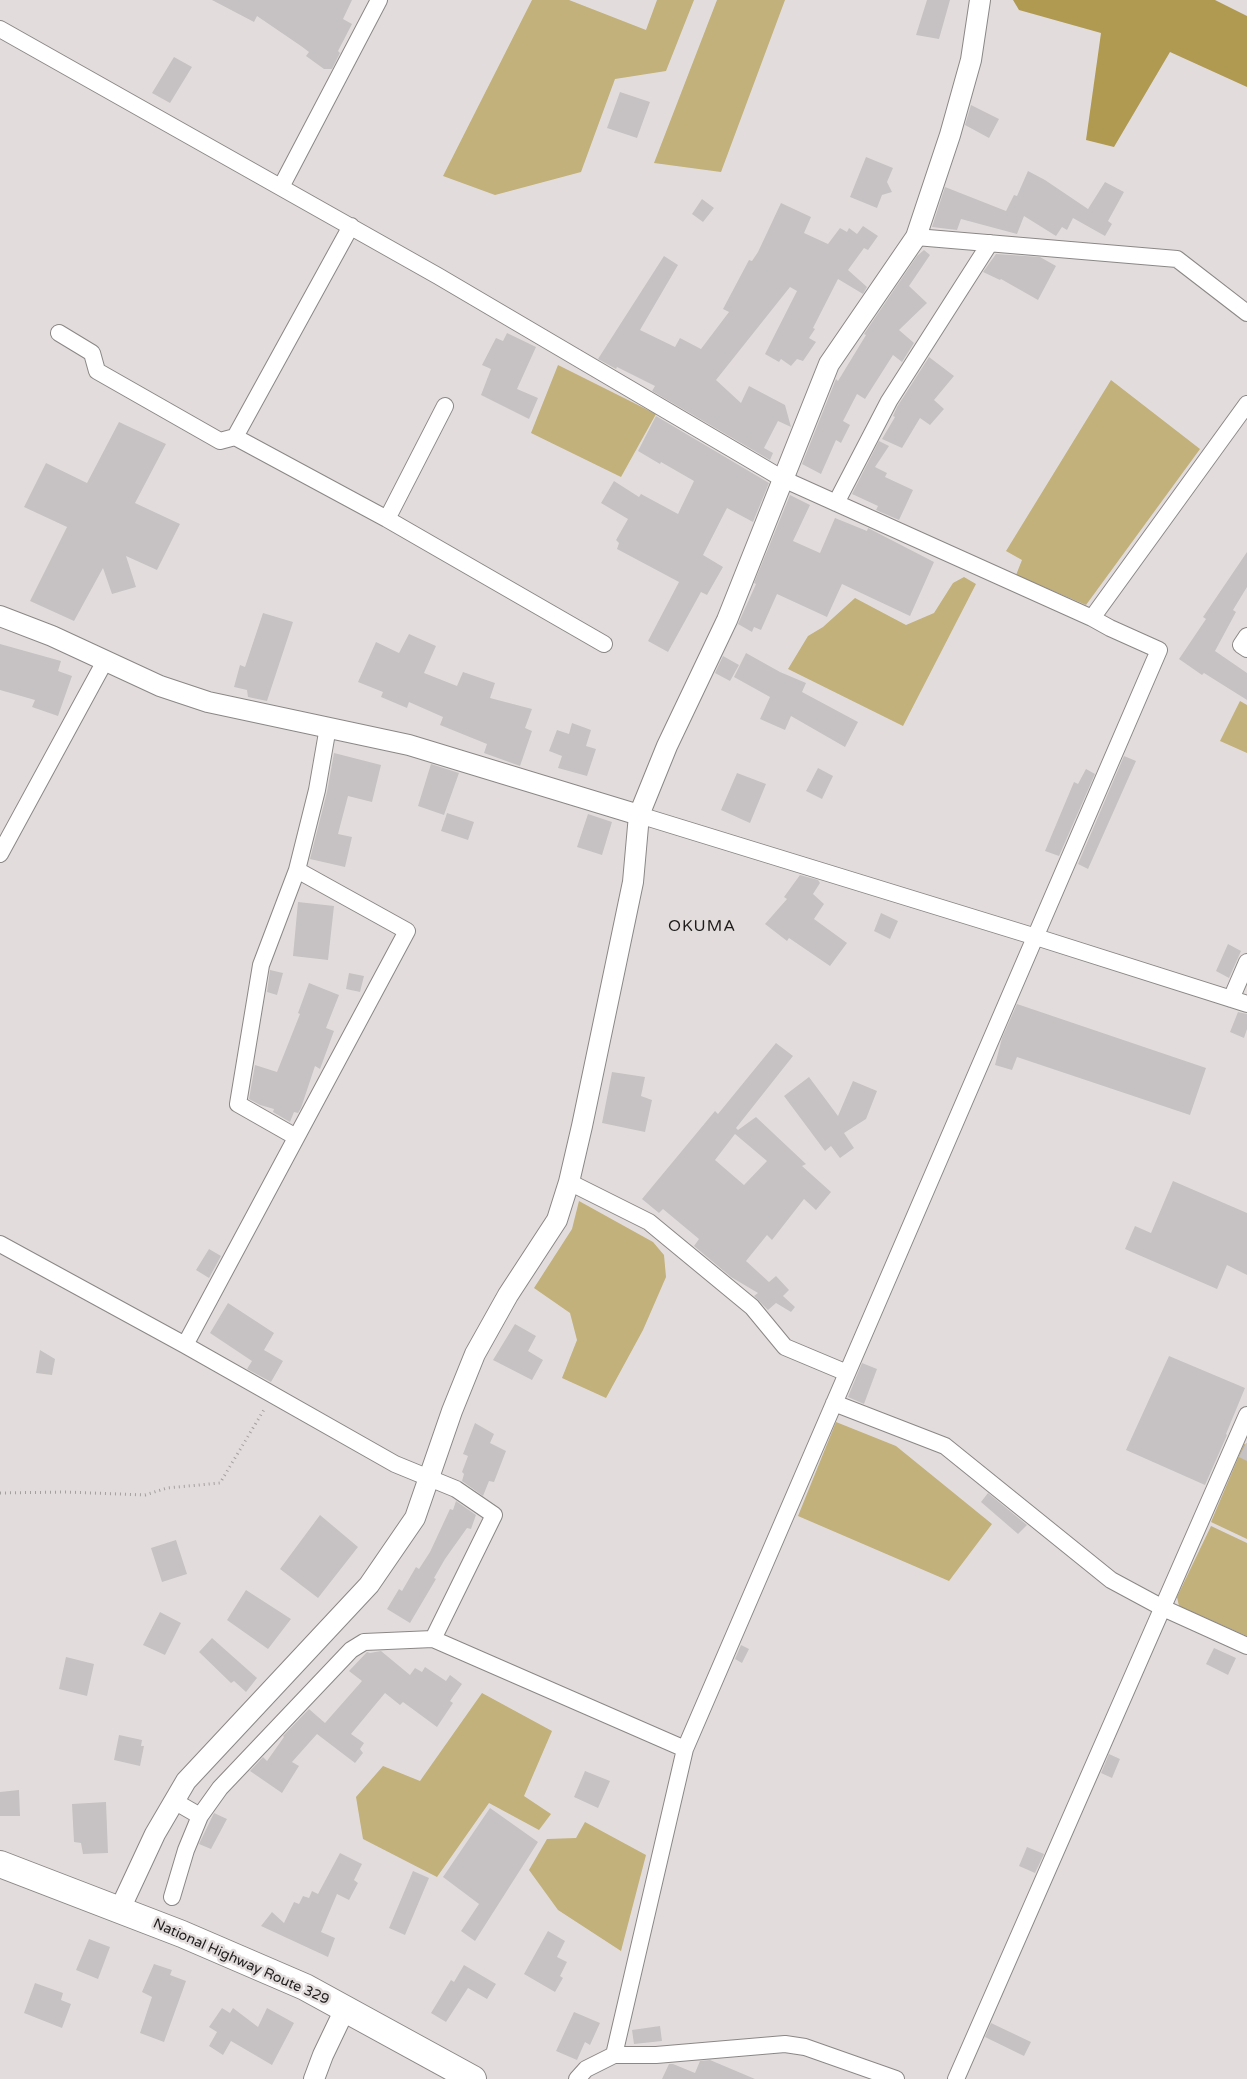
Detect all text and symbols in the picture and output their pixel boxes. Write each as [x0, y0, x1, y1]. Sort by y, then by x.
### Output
district label: OKUMA [667, 917, 737, 937]
street label: National Highway Route 329 [150, 1915, 332, 2009]

